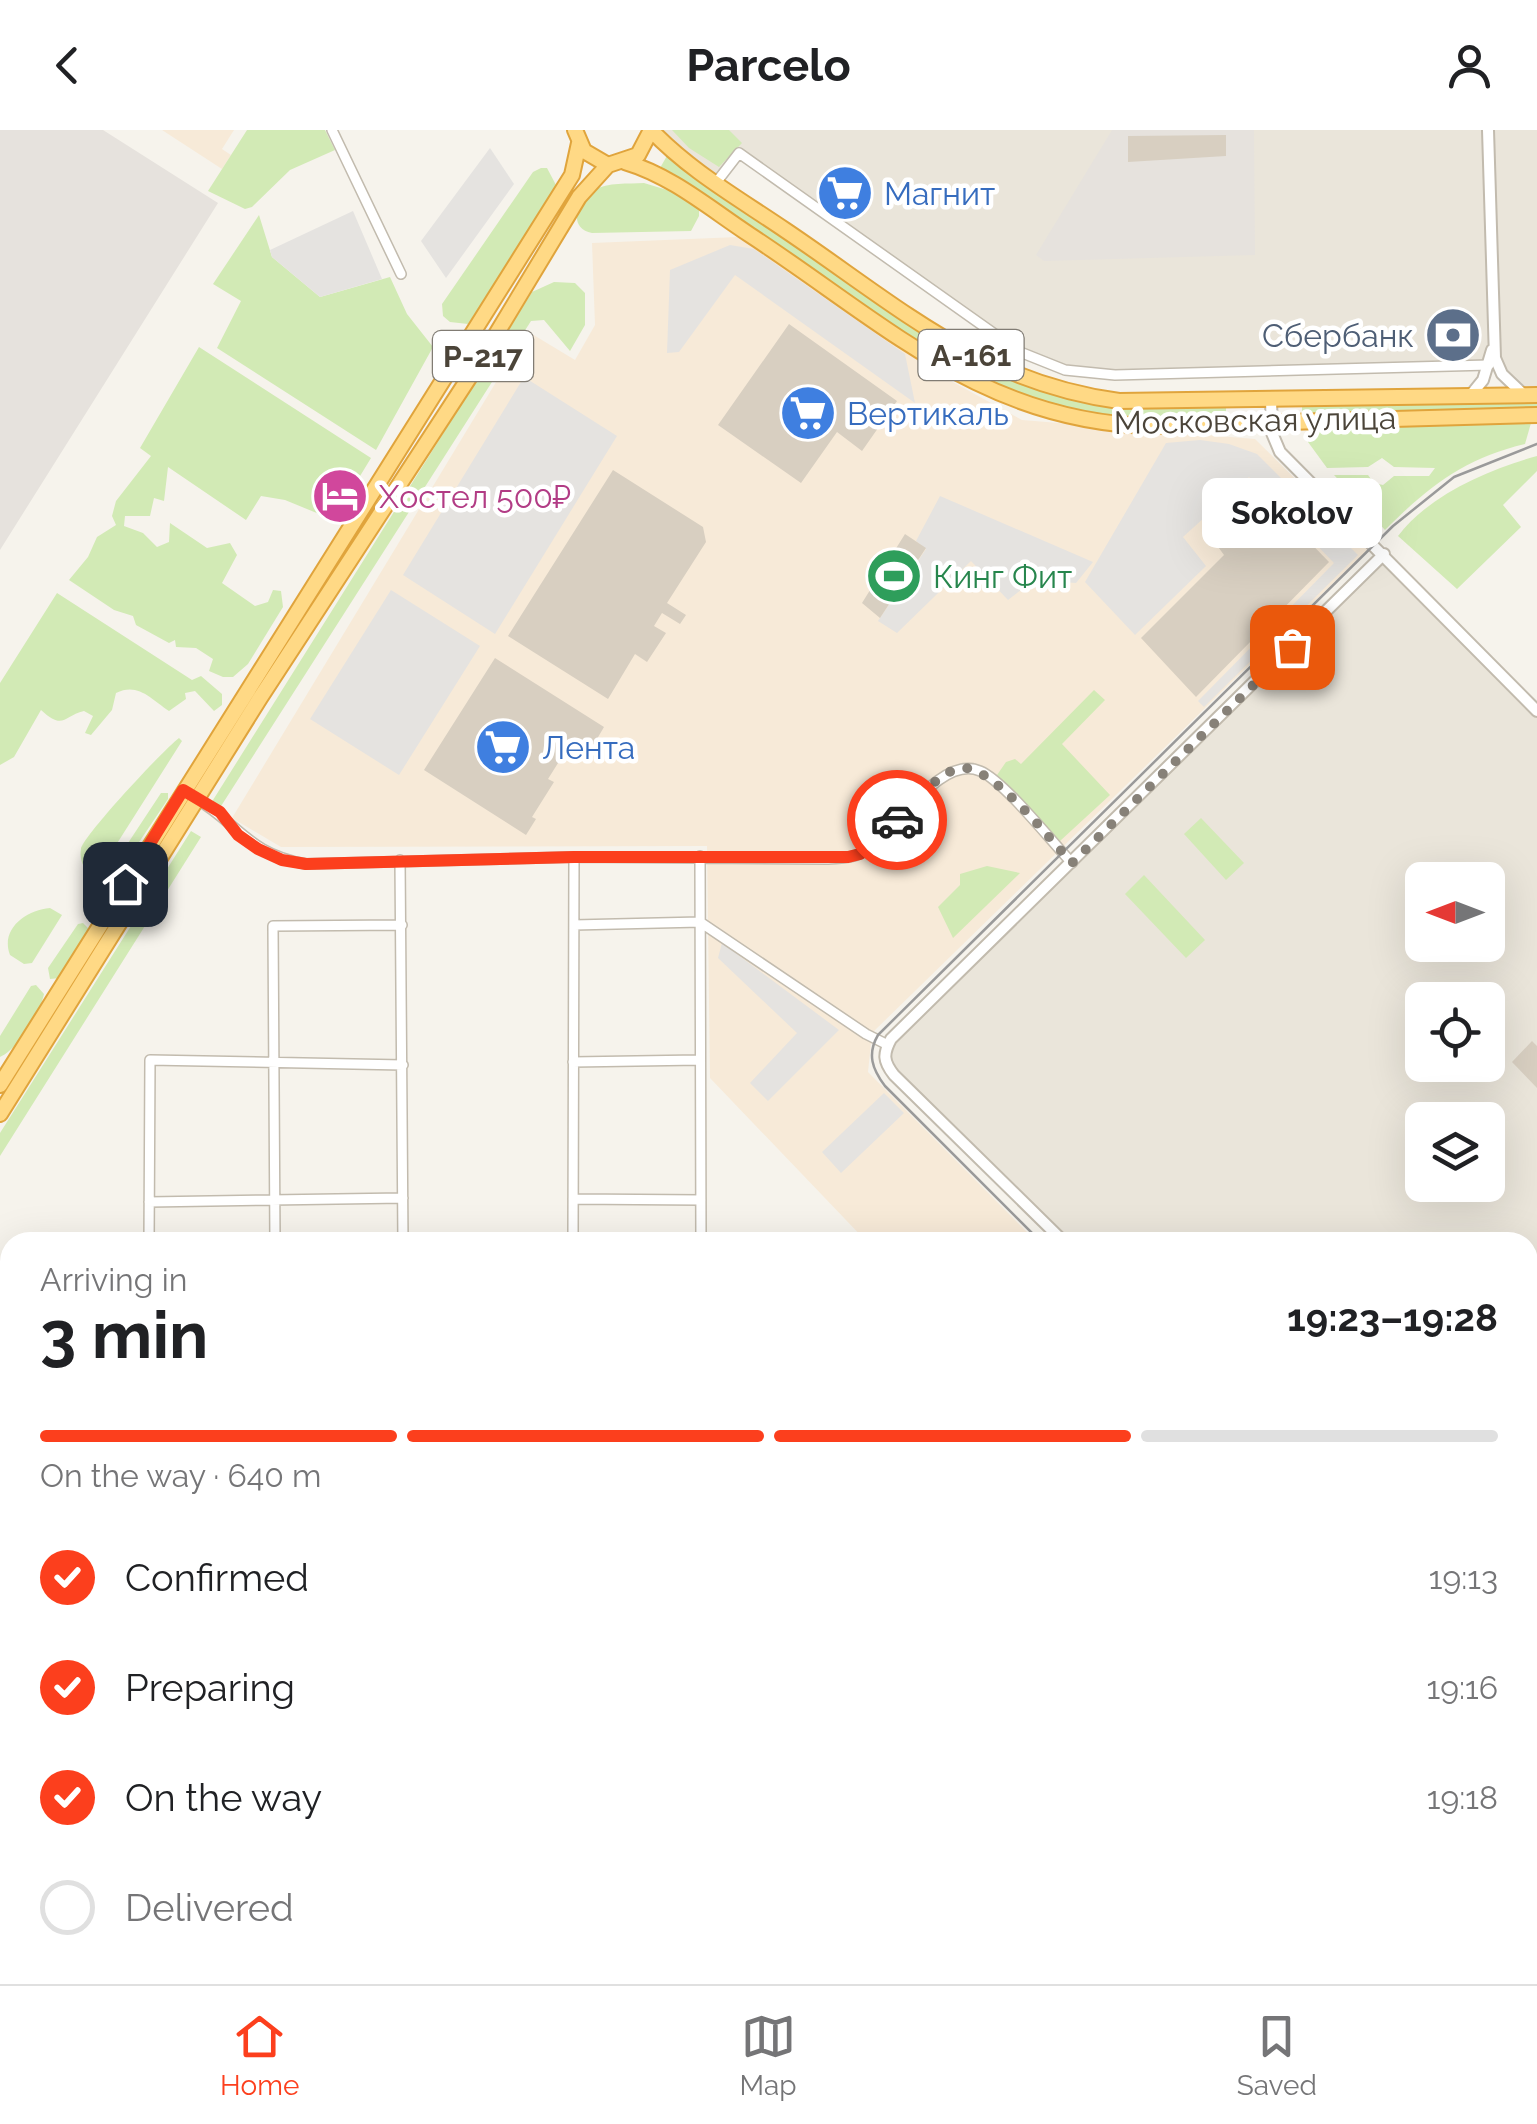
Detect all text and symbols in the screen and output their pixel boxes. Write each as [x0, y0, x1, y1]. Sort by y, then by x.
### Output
icon: back [40, 38, 95, 93]
icon: person [1442, 38, 1497, 93]
text: Parcelo [686, 39, 851, 92]
supermarket icon: Магнит [815, 163, 875, 223]
place label: Магнит [884, 175, 995, 212]
bank icon: Сбербанк [1423, 305, 1483, 365]
place label: Сбербанк [1262, 317, 1414, 354]
road number: А-161 [918, 330, 1024, 380]
road number: Р-217 [433, 331, 533, 381]
supermarket icon: Вертикаль [778, 383, 838, 443]
place label: Вертикаль [847, 395, 1009, 432]
street label: Московская улица [1114, 399, 1396, 441]
hotel icon: Хостел 500₽ [310, 466, 370, 526]
callout: Sokolov [1202, 477, 1382, 547]
place label: Хостел 500₽ [379, 478, 571, 515]
text: Sokolov [1231, 494, 1353, 531]
sports icon: Кинг Фит [864, 546, 924, 606]
place label: Кинг Фит [933, 558, 1072, 595]
pin [1250, 605, 1335, 690]
icon: bag [1265, 620, 1320, 675]
supermarket icon: Лента [473, 717, 533, 777]
place label: Лента [542, 729, 635, 766]
courier [847, 770, 947, 870]
icon: car [870, 793, 925, 848]
pin [83, 842, 168, 927]
icon: home [98, 857, 153, 912]
north arrow [1405, 862, 1505, 962]
map controls [1405, 862, 1505, 1202]
button: locate [1405, 982, 1505, 1082]
button: layers [1405, 1102, 1505, 1202]
text: Arriving in [40, 1261, 187, 1298]
text: 19:23–19:28 [1287, 1295, 1498, 1340]
text: 3 min [40, 1297, 208, 1373]
text: On the way · 640 m [40, 1457, 321, 1494]
icon: check [40, 1550, 95, 1605]
text: Confirmed [125, 1555, 309, 1600]
text: 19:13 [1429, 1559, 1498, 1596]
icon: check [40, 1660, 95, 1715]
text: Preparing [125, 1665, 295, 1710]
text: 19:16 [1427, 1669, 1498, 1706]
icon: check [40, 1770, 95, 1825]
text: On the way [125, 1775, 322, 1820]
text: 19:18 [1427, 1779, 1498, 1816]
text: Delivered [125, 1885, 294, 1930]
tab: Home [220, 2009, 299, 2102]
tab: Map [740, 2009, 797, 2102]
tab: Saved [1237, 2009, 1317, 2102]

